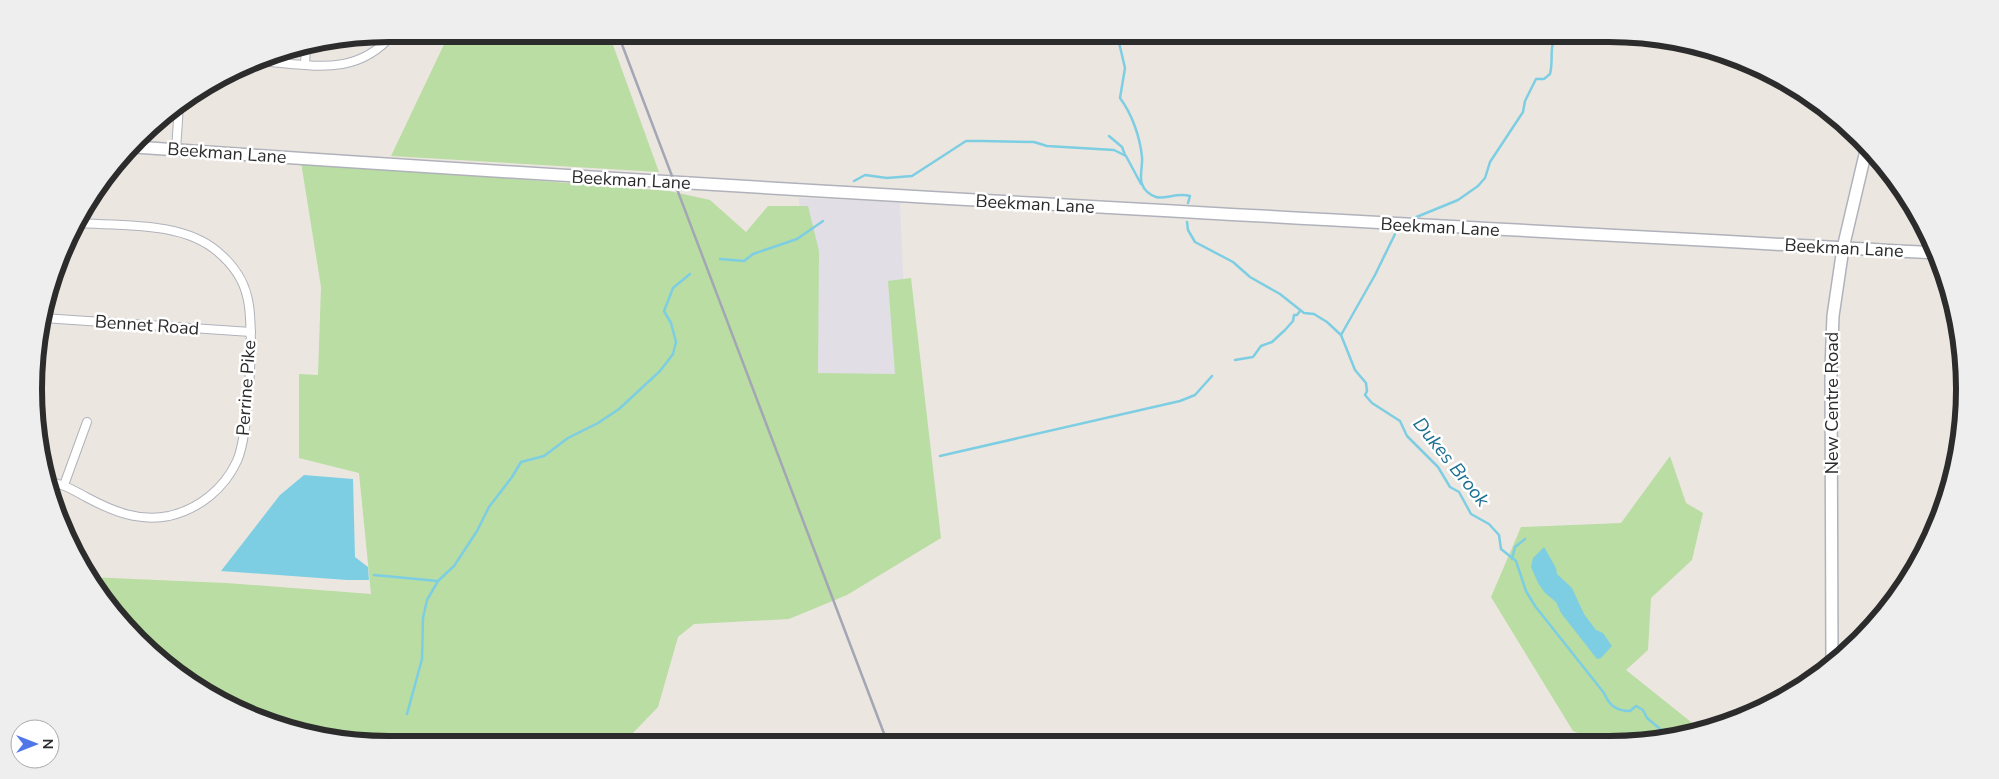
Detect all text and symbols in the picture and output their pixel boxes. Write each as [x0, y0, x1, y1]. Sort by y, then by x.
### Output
street label: Beekman Lane [167, 137, 287, 169]
street label: Beekman Lane [571, 165, 691, 195]
street label: Beekman Lane [975, 189, 1095, 219]
street label: Beekman Lane [1380, 212, 1500, 242]
street label: Beekman Lane [1784, 233, 1904, 263]
street label: Bennet Road [94, 309, 200, 341]
street label: New Centre Road [1820, 332, 1844, 474]
street label: Perrine Pike [231, 339, 261, 437]
water label: Dukes Brook [1407, 412, 1495, 513]
north arrow [10, 719, 60, 769]
text: N [38, 739, 57, 749]

